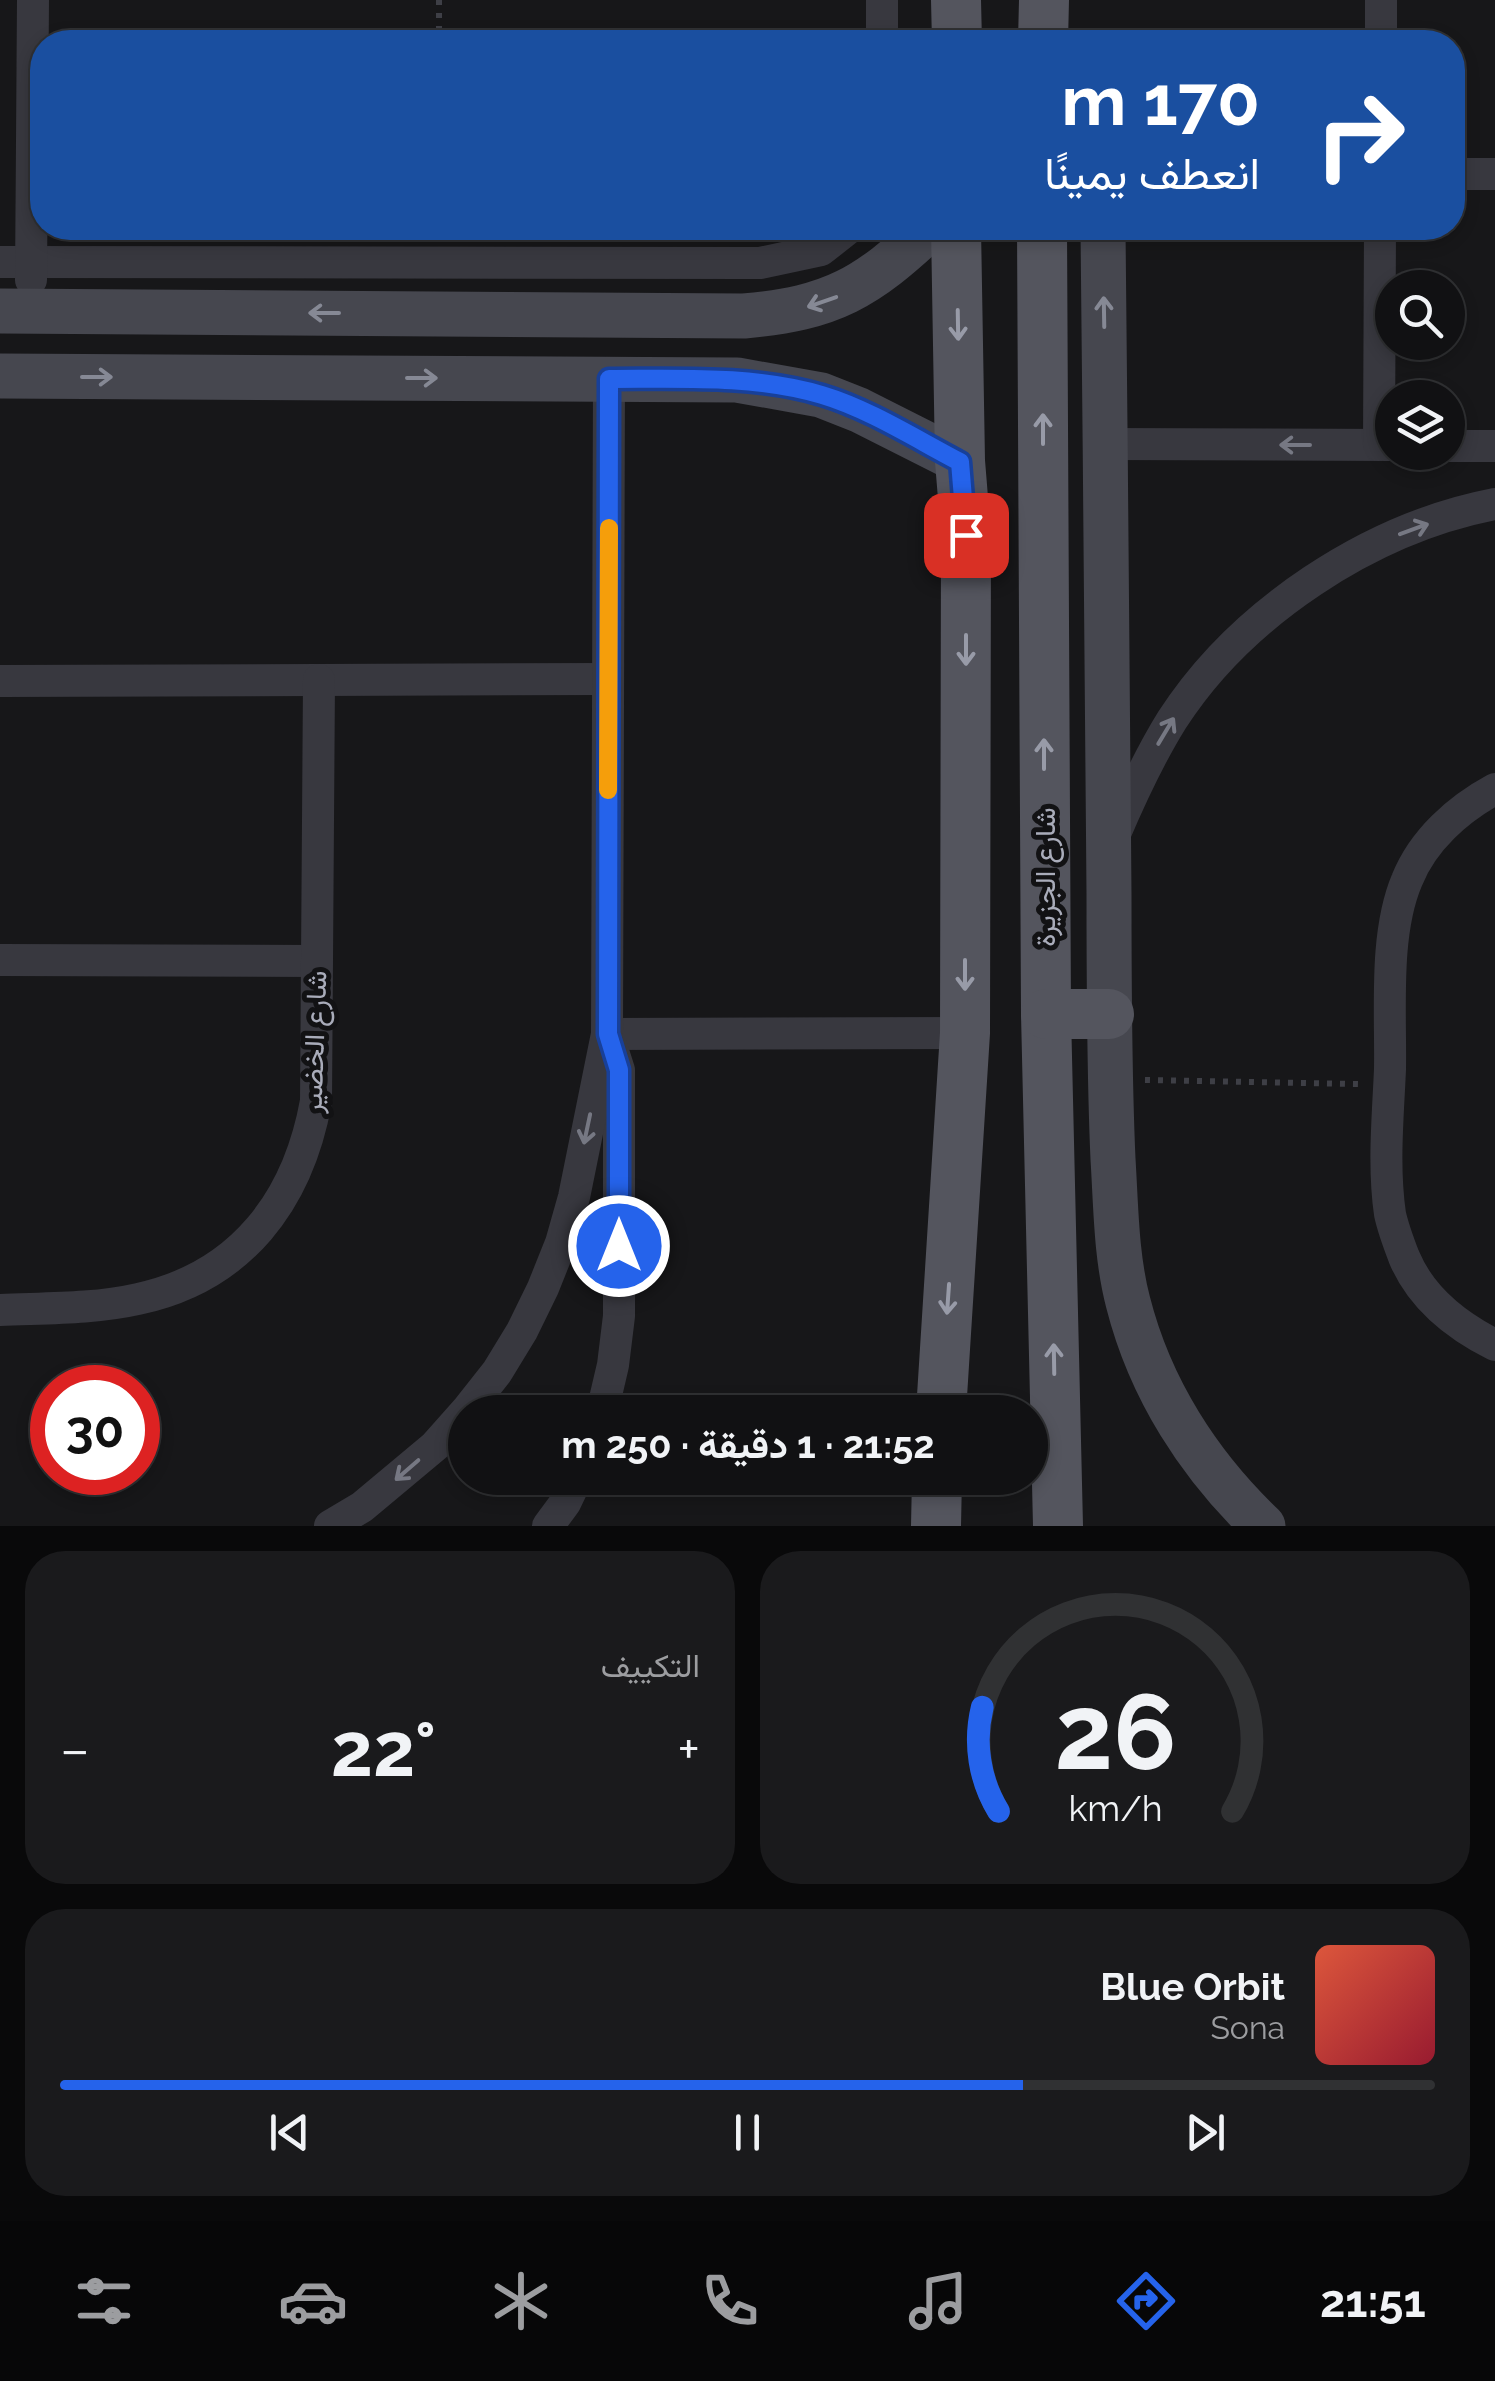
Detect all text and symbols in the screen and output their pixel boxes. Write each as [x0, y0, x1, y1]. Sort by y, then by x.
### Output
text: 170 m [1061, 59, 1260, 141]
icon: right [1295, 70, 1425, 200]
text: انعطف يمينًا [1044, 147, 1260, 200]
map controls [1375, 270, 1465, 470]
button: search [1375, 270, 1465, 360]
one-way arrow [806, 294, 838, 312]
one-way arrow [1094, 296, 1114, 328]
one-way arrow [308, 304, 340, 323]
one-way arrow [948, 308, 968, 340]
one-way arrow [80, 368, 113, 386]
one-way arrow [406, 368, 438, 388]
button: layers [1375, 380, 1465, 470]
one-way arrow [1034, 413, 1052, 446]
one-way arrow [1280, 436, 1312, 454]
pin [924, 493, 1009, 578]
icon: arrive [939, 508, 994, 563]
one-way arrow [1397, 519, 1428, 537]
one-way arrow [956, 632, 976, 665]
one-way arrow [1156, 717, 1176, 746]
one-way arrow [1034, 738, 1054, 770]
street label: شارع الجزيرة [1029, 807, 1064, 947]
one-way arrow [956, 958, 974, 990]
street label: شارع الخضير [295, 970, 335, 1115]
one-way arrow [577, 1112, 596, 1144]
position arrow [567, 1194, 671, 1298]
one-way arrow [938, 1283, 957, 1315]
one-way arrow [1045, 1343, 1064, 1375]
speed limit sign: 30 [30, 1365, 160, 1495]
text: 21:52 · 1 دقيقة · 250 m [561, 1422, 935, 1467]
one-way arrow [395, 1459, 420, 1482]
text: التكييف [601, 1647, 700, 1684]
text: 26 [1054, 1671, 1176, 1793]
text: 22° [331, 1705, 436, 1794]
text: − [60, 1717, 90, 1782]
text: + [677, 1717, 700, 1782]
text: km/h [1068, 1787, 1162, 1829]
text: Blue Orbit [1100, 1964, 1285, 2009]
text: Sona [1210, 2009, 1285, 2046]
icon: previous [262, 2105, 317, 2160]
icon: pause [720, 2105, 775, 2160]
icon: next [1178, 2105, 1233, 2160]
icon: filters [69, 2266, 139, 2336]
icon: car [278, 2266, 348, 2336]
icon: climate [486, 2266, 556, 2336]
icon: phone [695, 2266, 765, 2336]
icon: music [903, 2266, 973, 2336]
icon: directions [1111, 2266, 1181, 2336]
text: 21:51 [1320, 2275, 1426, 2328]

